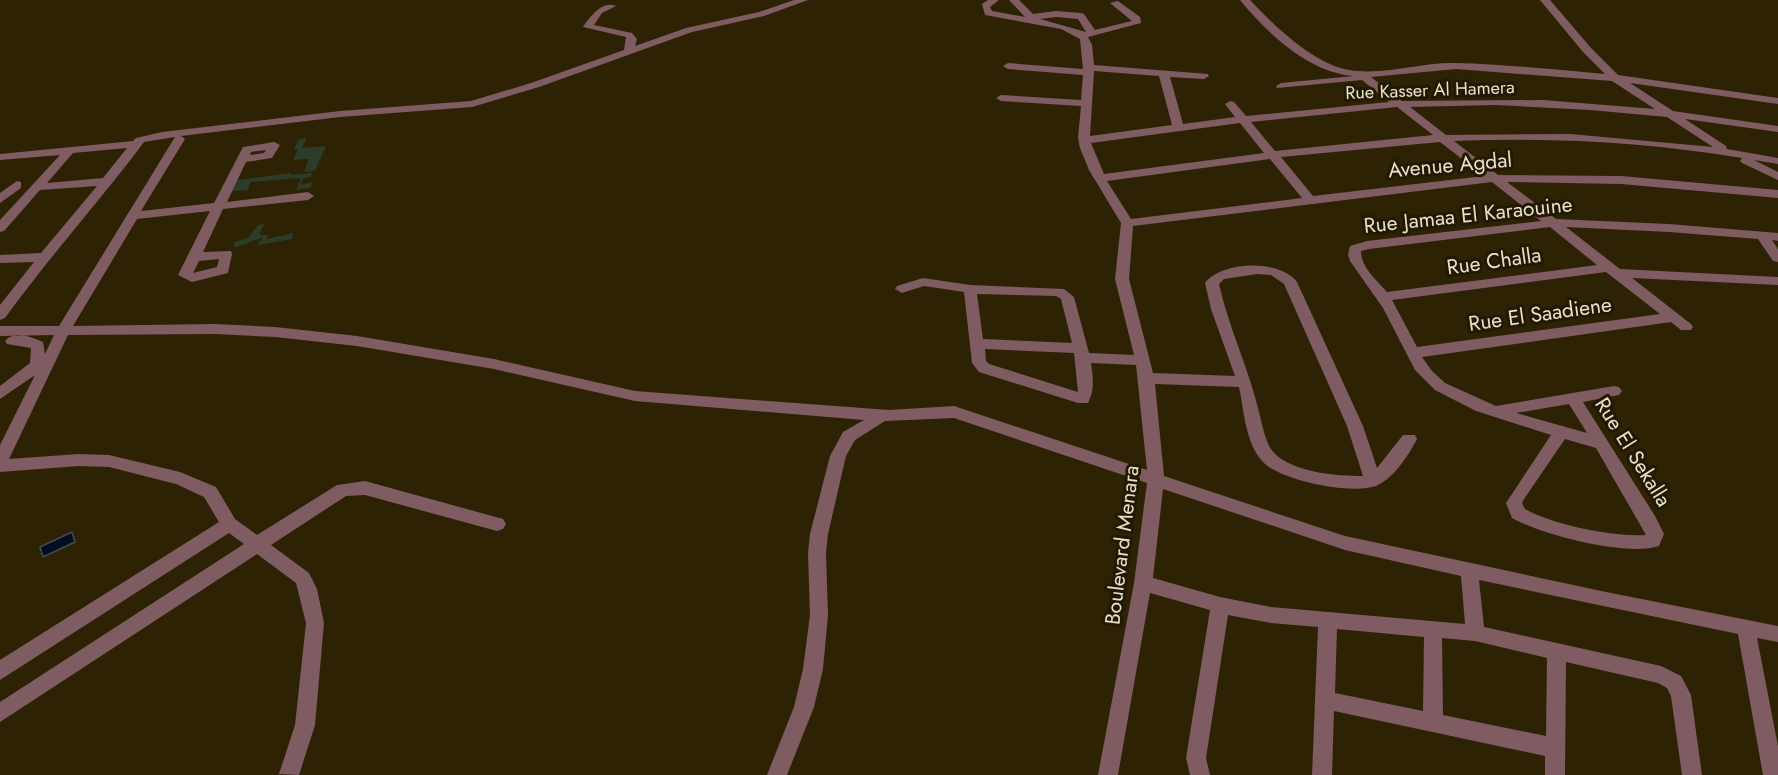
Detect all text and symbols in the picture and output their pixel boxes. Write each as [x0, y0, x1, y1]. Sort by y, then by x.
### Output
street label: Rue Kasser Al Hamera [1345, 74, 1515, 106]
street label: Avenue Agdal [1387, 145, 1513, 185]
street label: Rue Jamaa El Karaouine [1362, 189, 1574, 241]
street label: Rue Challa [1445, 240, 1543, 282]
street label: Rue El Saadiene [1466, 289, 1614, 339]
street label: Rue El Sekalla [1587, 391, 1679, 513]
street label: Boulevard Menara [1097, 463, 1147, 627]

